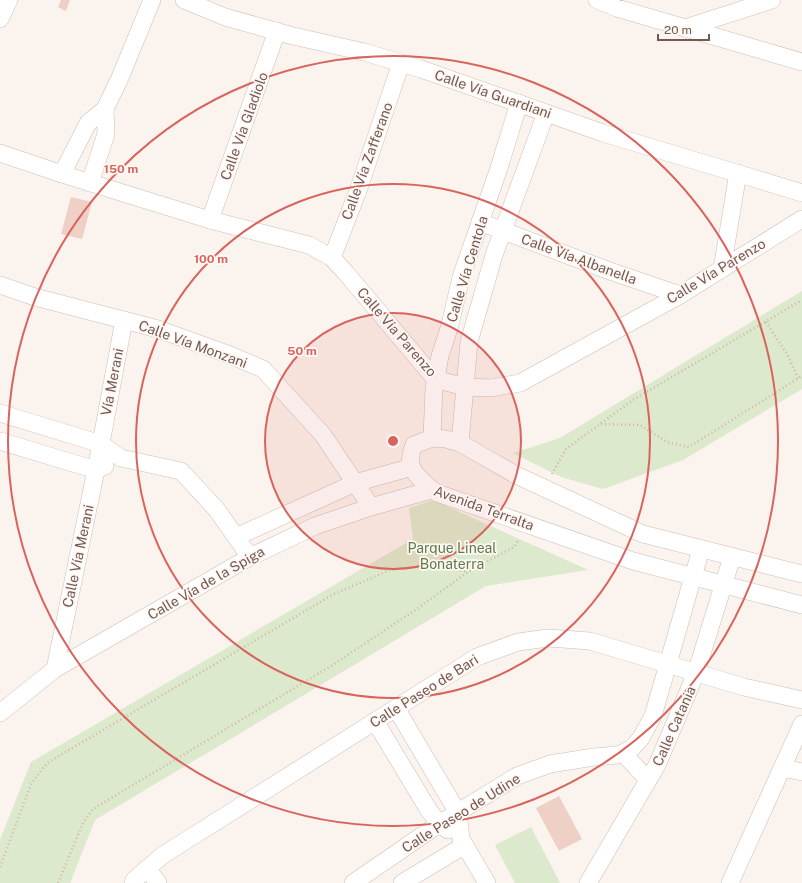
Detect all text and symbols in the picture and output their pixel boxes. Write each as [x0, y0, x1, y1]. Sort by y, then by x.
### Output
scale bar [658, 16, 709, 42]
text: 20 m [664, 23, 692, 37]
street label: Calle Vía Guardiani [432, 66, 554, 122]
street label: Calle Vía Gladiolo [217, 70, 271, 182]
street label: Calle Vía Zafferano [338, 100, 396, 222]
text: 150 m [104, 162, 138, 176]
street label: Calle Vía Centola [443, 214, 491, 324]
street label: Calle Vía Albanella [519, 231, 639, 287]
street label: Calle Vía Parenzo [664, 235, 768, 307]
text: 100 m [194, 252, 228, 266]
street label: Calle Vía Parenzo [354, 284, 440, 380]
street label: Calle Vía Monzani [137, 317, 249, 371]
text: 50 m [287, 344, 317, 358]
street label: Vía Merani [98, 347, 126, 417]
centre of rings [386, 434, 400, 448]
street label: Avenida Terralta [432, 482, 536, 534]
street label: Calle Vía Merani [59, 503, 97, 609]
park label: Parque Lineal Bonaterra [407, 540, 497, 572]
street label: Calle Vía de la Spiga [145, 543, 267, 623]
street label: Calle Paseo de Bari [367, 651, 481, 731]
street label: Calle Catania [649, 684, 699, 768]
street label: Calle Paseo de Udine [399, 770, 523, 856]

